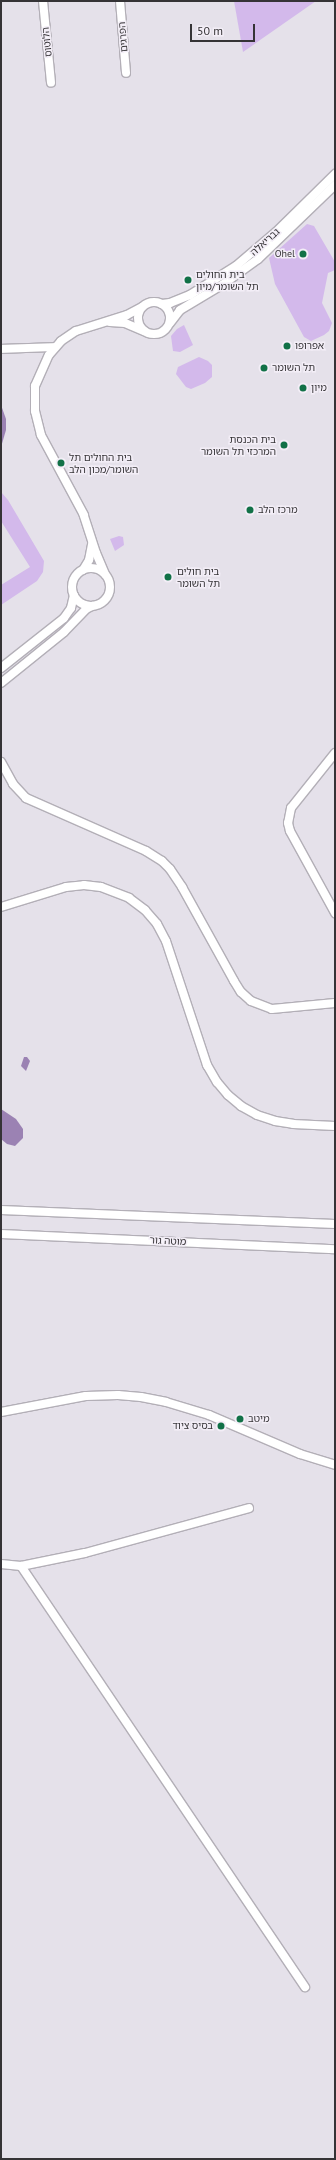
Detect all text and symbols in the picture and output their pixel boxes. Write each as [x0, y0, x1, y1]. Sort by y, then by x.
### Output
scale bar [192, 16, 257, 42]
street label: הפרגים [116, 21, 130, 53]
text: 50 m [197, 23, 223, 38]
street label: הלוטוס [39, 26, 55, 58]
street label: גבריאלה [248, 226, 282, 258]
place label: Ohel [275, 248, 295, 260]
marker: Ohel [298, 249, 308, 259]
place label: בית החולים תל השומר/מיון [196, 268, 259, 292]
marker: בית החולים תל השומר/מיון [183, 275, 193, 285]
place label: אפרופו [295, 340, 324, 352]
marker: אפרופו [282, 341, 292, 351]
place label: תל השומר [272, 362, 315, 374]
marker: תל השומר [259, 363, 269, 373]
place label: מיון [311, 382, 327, 394]
marker: מיון [298, 383, 308, 393]
place label: בית הכנסת המרכזי תל השומר [201, 433, 276, 456]
marker: בית הכנסת המרכזי תל השומר [279, 440, 289, 450]
place label: בית החולים תל השומר/מכון הלב [69, 451, 138, 474]
marker: בית החולים תל השומר/מכון הלב [56, 458, 66, 468]
place label: מרכז הלב [258, 504, 298, 516]
marker: מרכז הלב [245, 505, 255, 515]
place label: בית חולים תל השומר [177, 565, 220, 588]
marker: בית חולים תל השומר [162, 571, 174, 583]
street label: מוטה גור [149, 1234, 187, 1248]
place label: מיטב [248, 1413, 270, 1425]
marker: מיטב [235, 1414, 245, 1424]
place label: בסיס ציוד [172, 1420, 213, 1432]
marker: בסיס ציוד [216, 1421, 226, 1431]

